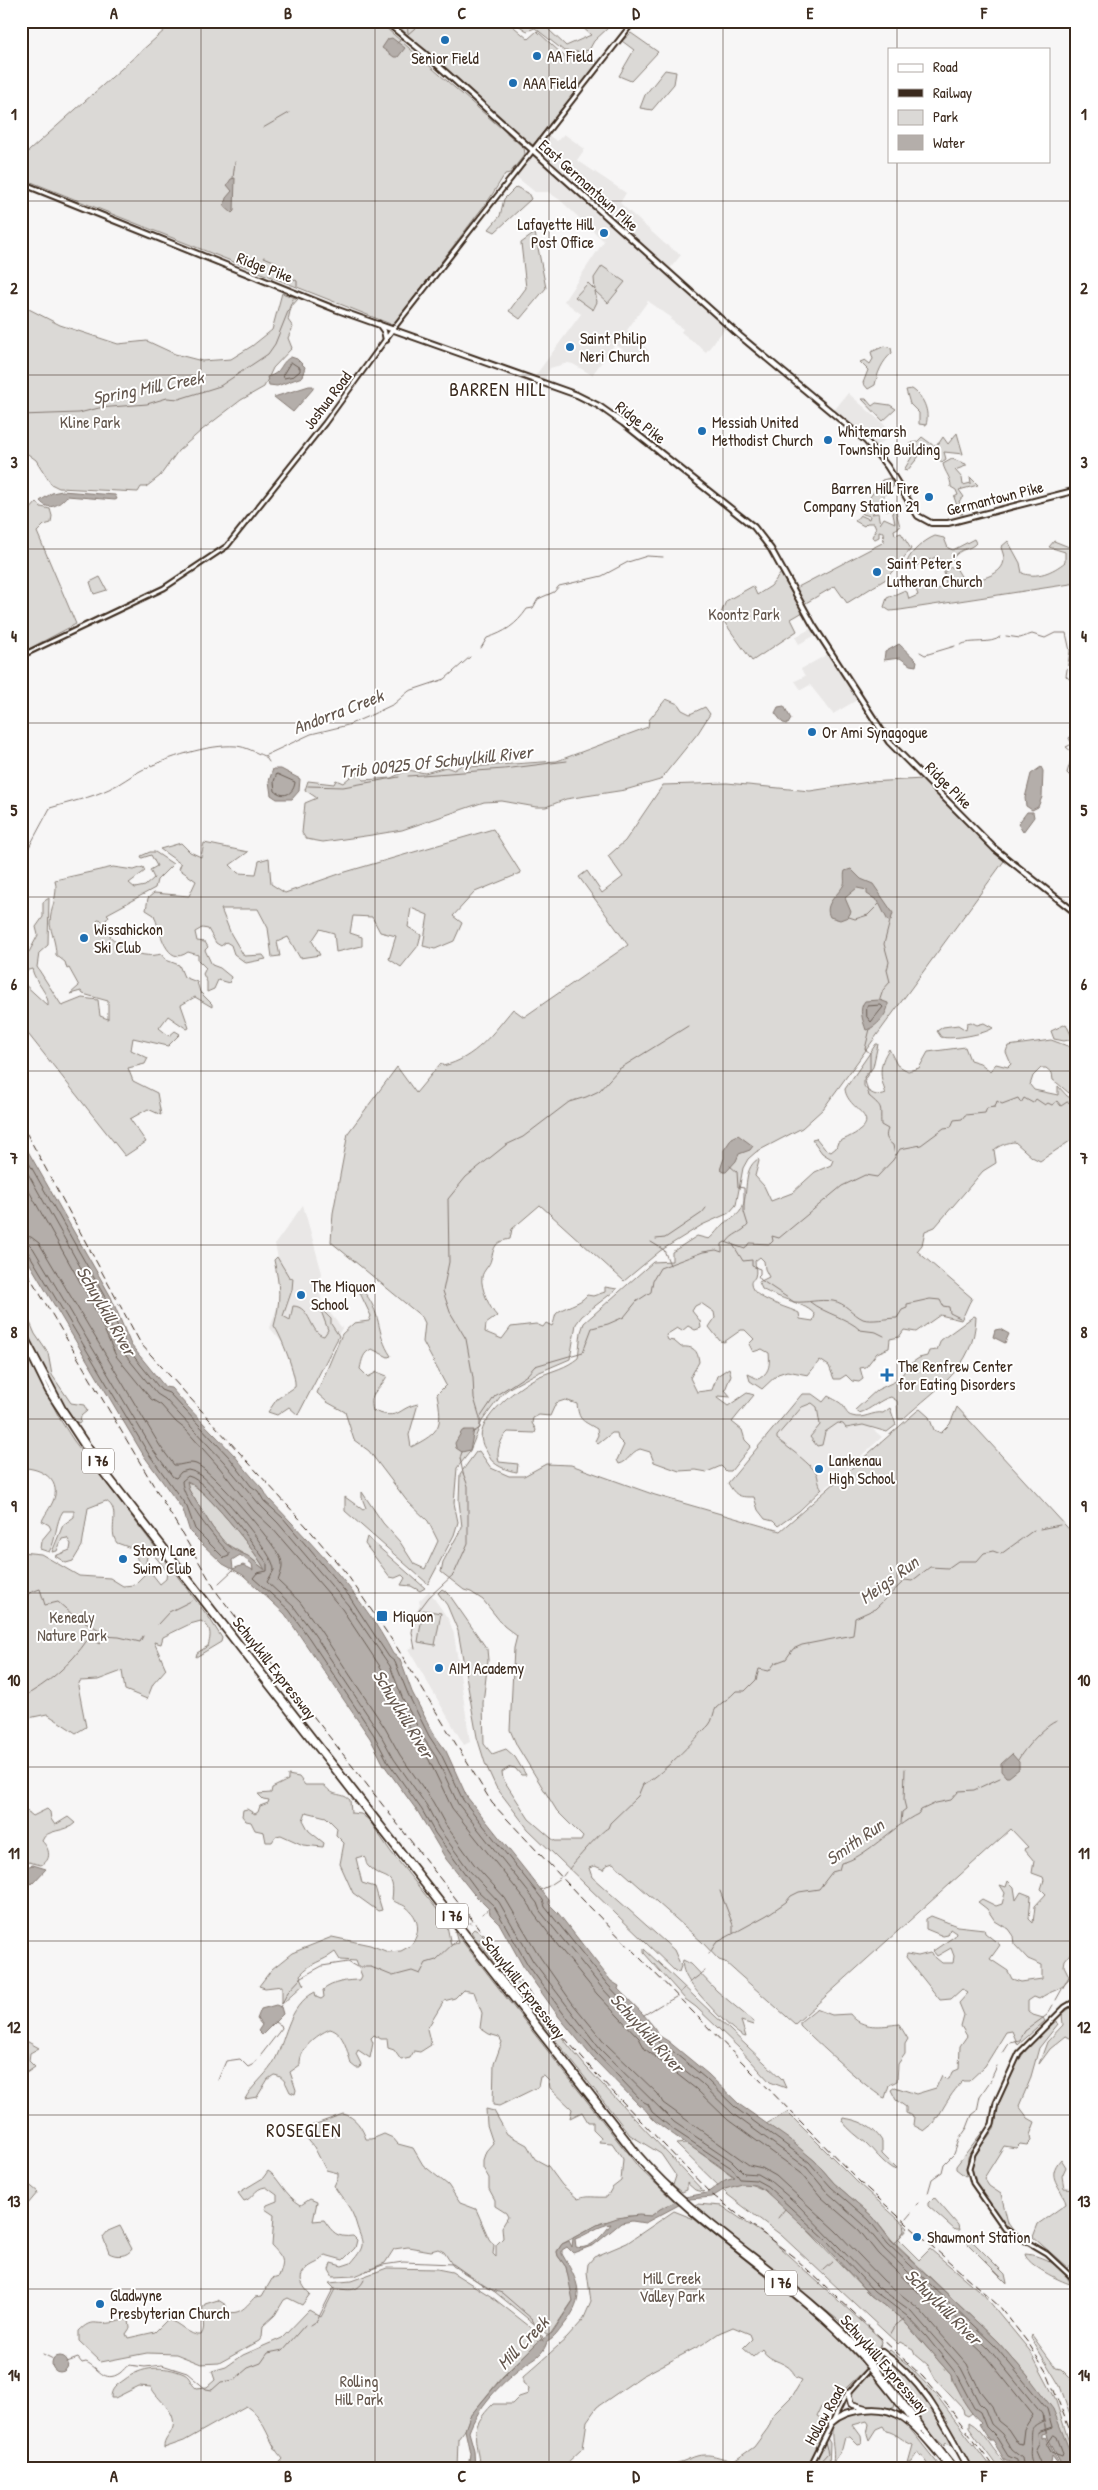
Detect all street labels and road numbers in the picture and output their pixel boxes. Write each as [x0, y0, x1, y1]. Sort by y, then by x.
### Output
street label: East Germantown Pike [534, 134, 644, 236]
street label: Ridge Pike [234, 246, 297, 288]
street label: Joshua Road [298, 366, 356, 434]
street label: Ridge Pike [611, 395, 671, 449]
street label: Germantown Pike [944, 475, 1046, 521]
street label: Ridge Pike [921, 757, 978, 814]
road number: I 76 [82, 1448, 114, 1474]
street label: Schuylkill Expressway [228, 1612, 322, 1724]
road number: I 76 [436, 1904, 468, 1928]
street label: Schuylkill Expressway [477, 1931, 571, 2043]
road number: I 76 [765, 2270, 797, 2296]
street label: Schuylkill Expressway [836, 2310, 934, 2419]
street label: Hollow Road [799, 2381, 849, 2449]

